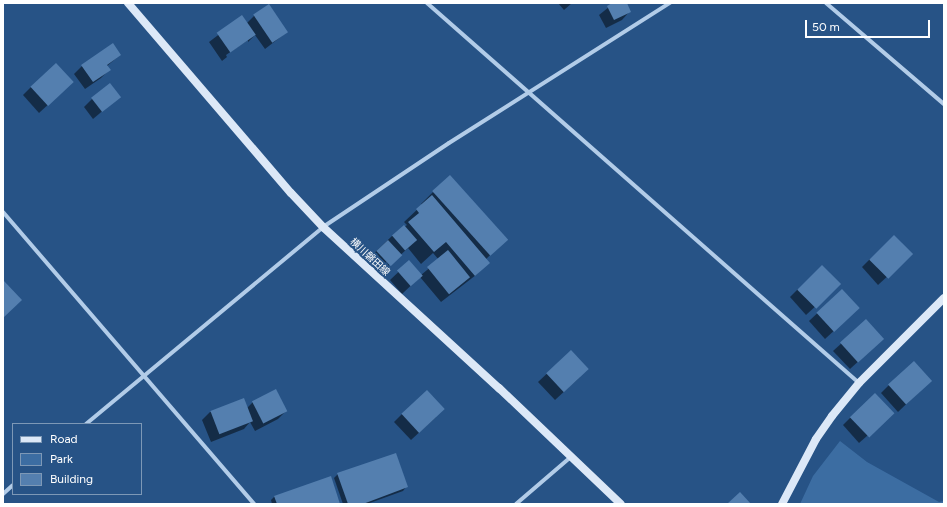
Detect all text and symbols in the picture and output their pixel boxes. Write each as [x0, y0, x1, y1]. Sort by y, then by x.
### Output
scale bar [807, 12, 932, 38]
text: 50 m [812, 20, 840, 34]
street label: 横川磐田線 [348, 236, 392, 278]
legend [12, 423, 142, 495]
text: Road [50, 432, 78, 446]
text: Park [50, 452, 73, 466]
text: Building [50, 472, 93, 486]

